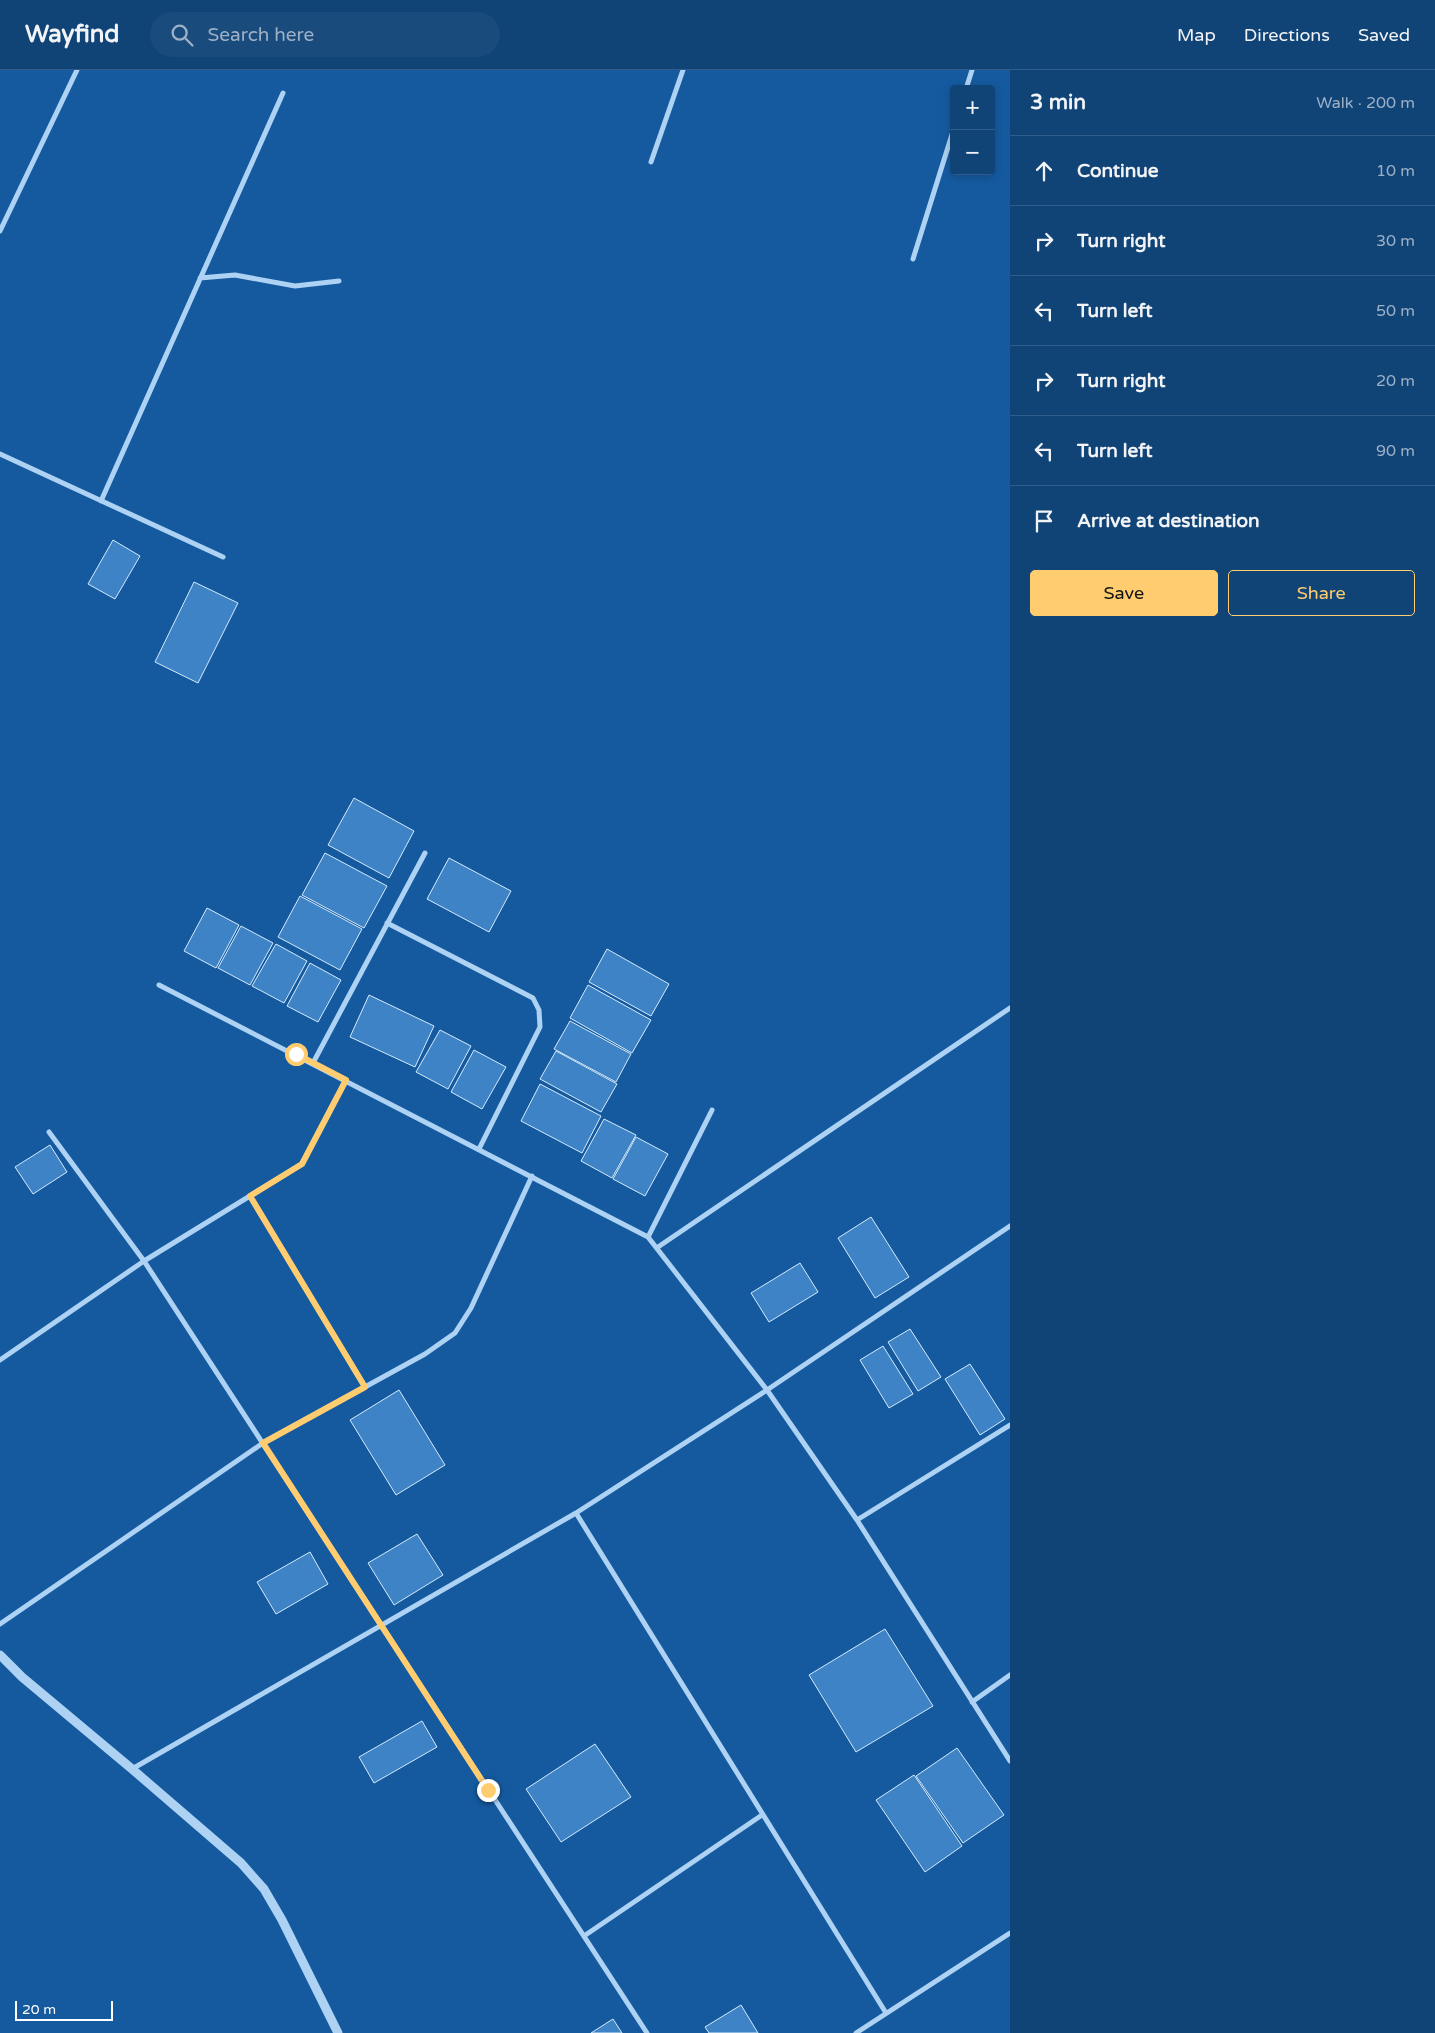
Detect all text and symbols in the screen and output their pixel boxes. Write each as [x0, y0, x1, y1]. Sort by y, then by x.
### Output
search box [150, 12, 500, 57]
text: Wayfind [25, 20, 120, 49]
icon: search [168, 21, 196, 49]
text: Search here [208, 24, 314, 46]
text: Map [1177, 24, 1216, 46]
text: Directions [1244, 24, 1330, 46]
text: Saved [1358, 24, 1410, 46]
map controls [950, 85, 995, 175]
button: + [950, 85, 995, 130]
text: 3 min [1030, 90, 1086, 115]
text: Walk · 200 m [1316, 93, 1415, 113]
button: − [950, 130, 995, 175]
icon: ahead [1030, 157, 1058, 185]
text: Continue [1077, 160, 1159, 182]
text: 10 m [1376, 161, 1415, 181]
icon: right [1030, 227, 1058, 255]
text: Turn right [1077, 230, 1165, 252]
text: 30 m [1376, 231, 1415, 251]
icon: left [1030, 297, 1058, 325]
text: Turn left [1077, 300, 1153, 322]
text: 50 m [1376, 301, 1415, 321]
icon: right [1030, 367, 1058, 395]
text: Turn right [1077, 370, 1165, 392]
text: 20 m [1376, 371, 1415, 391]
icon: left [1030, 437, 1058, 465]
text: Turn left [1077, 440, 1153, 462]
text: 90 m [1376, 441, 1415, 461]
icon: arrive [1030, 507, 1058, 535]
text: Arrive at destination [1077, 510, 1260, 532]
button: Save [1030, 570, 1218, 616]
button: Share [1228, 570, 1415, 616]
route start [285, 1043, 308, 1066]
route end [477, 1779, 500, 1802]
scale bar [15, 1998, 112, 2021]
text: 20 m [22, 2001, 56, 2018]

